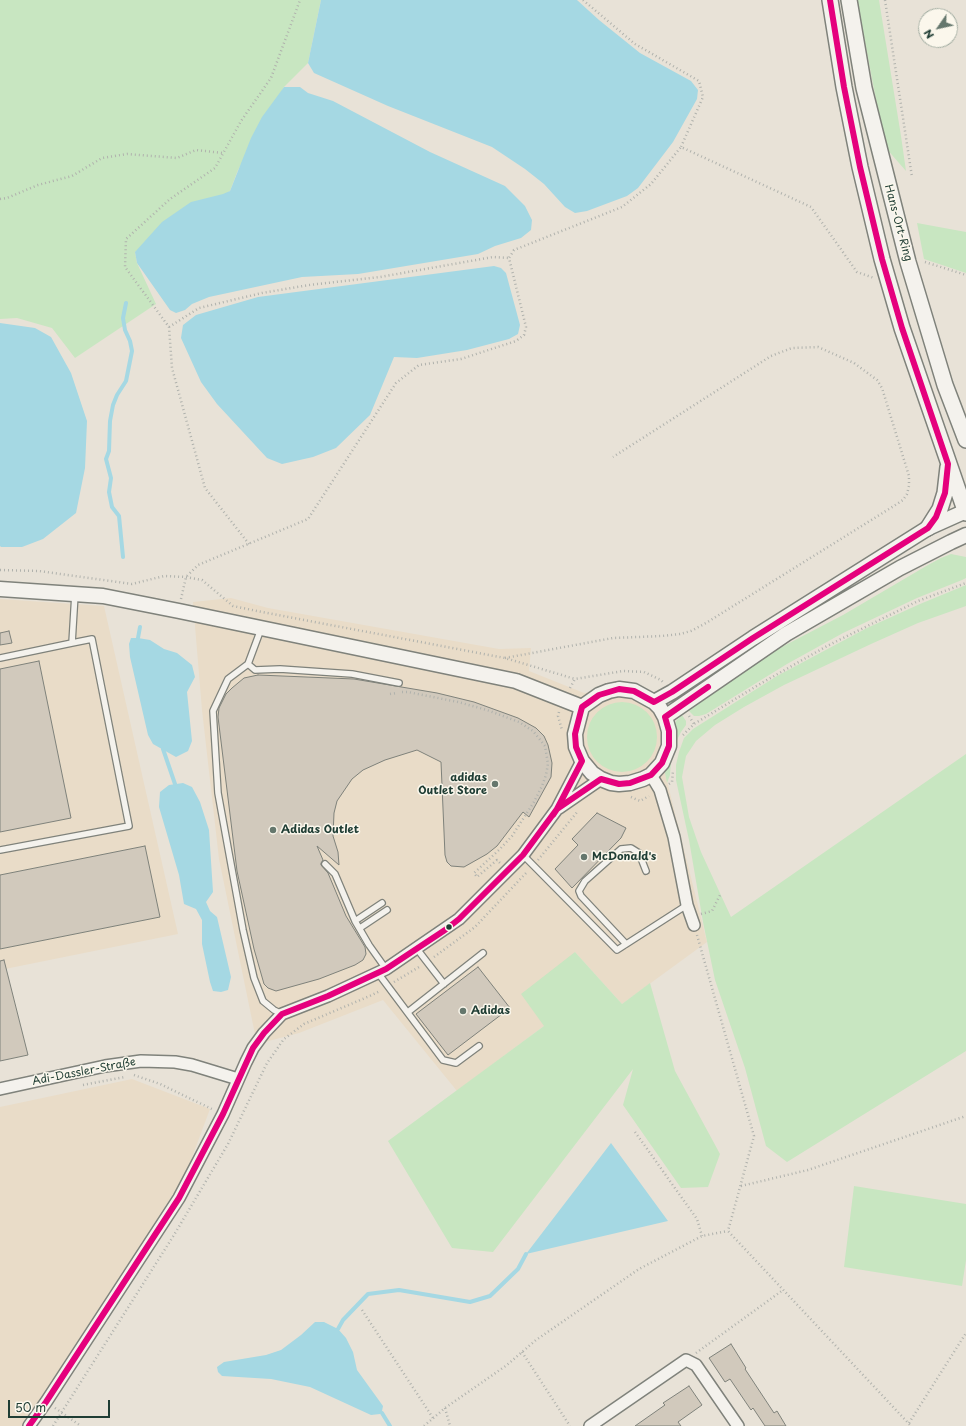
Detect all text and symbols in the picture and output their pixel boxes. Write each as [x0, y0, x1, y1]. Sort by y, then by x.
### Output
north arrow [918, 8, 958, 48]
text: N [919, 26, 938, 43]
street label: Hans-Ort-Ring [881, 183, 915, 263]
place label: adidas Outlet Store [418, 771, 487, 797]
marker: adidas Outlet Store [490, 779, 500, 789]
place label: Adidas Outlet [281, 823, 359, 837]
marker: Adidas Outlet [268, 825, 278, 835]
place label: McDonald's [592, 850, 656, 864]
marker: McDonald's [579, 852, 589, 862]
unlabelled marker [444, 922, 454, 932]
place label: Adidas [471, 1004, 510, 1018]
marker: Adidas [458, 1006, 468, 1016]
street label: Adi-Dassler-Straße [31, 1056, 137, 1088]
scale bar [10, 1392, 112, 1418]
text: 50 m [15, 1398, 46, 1416]

